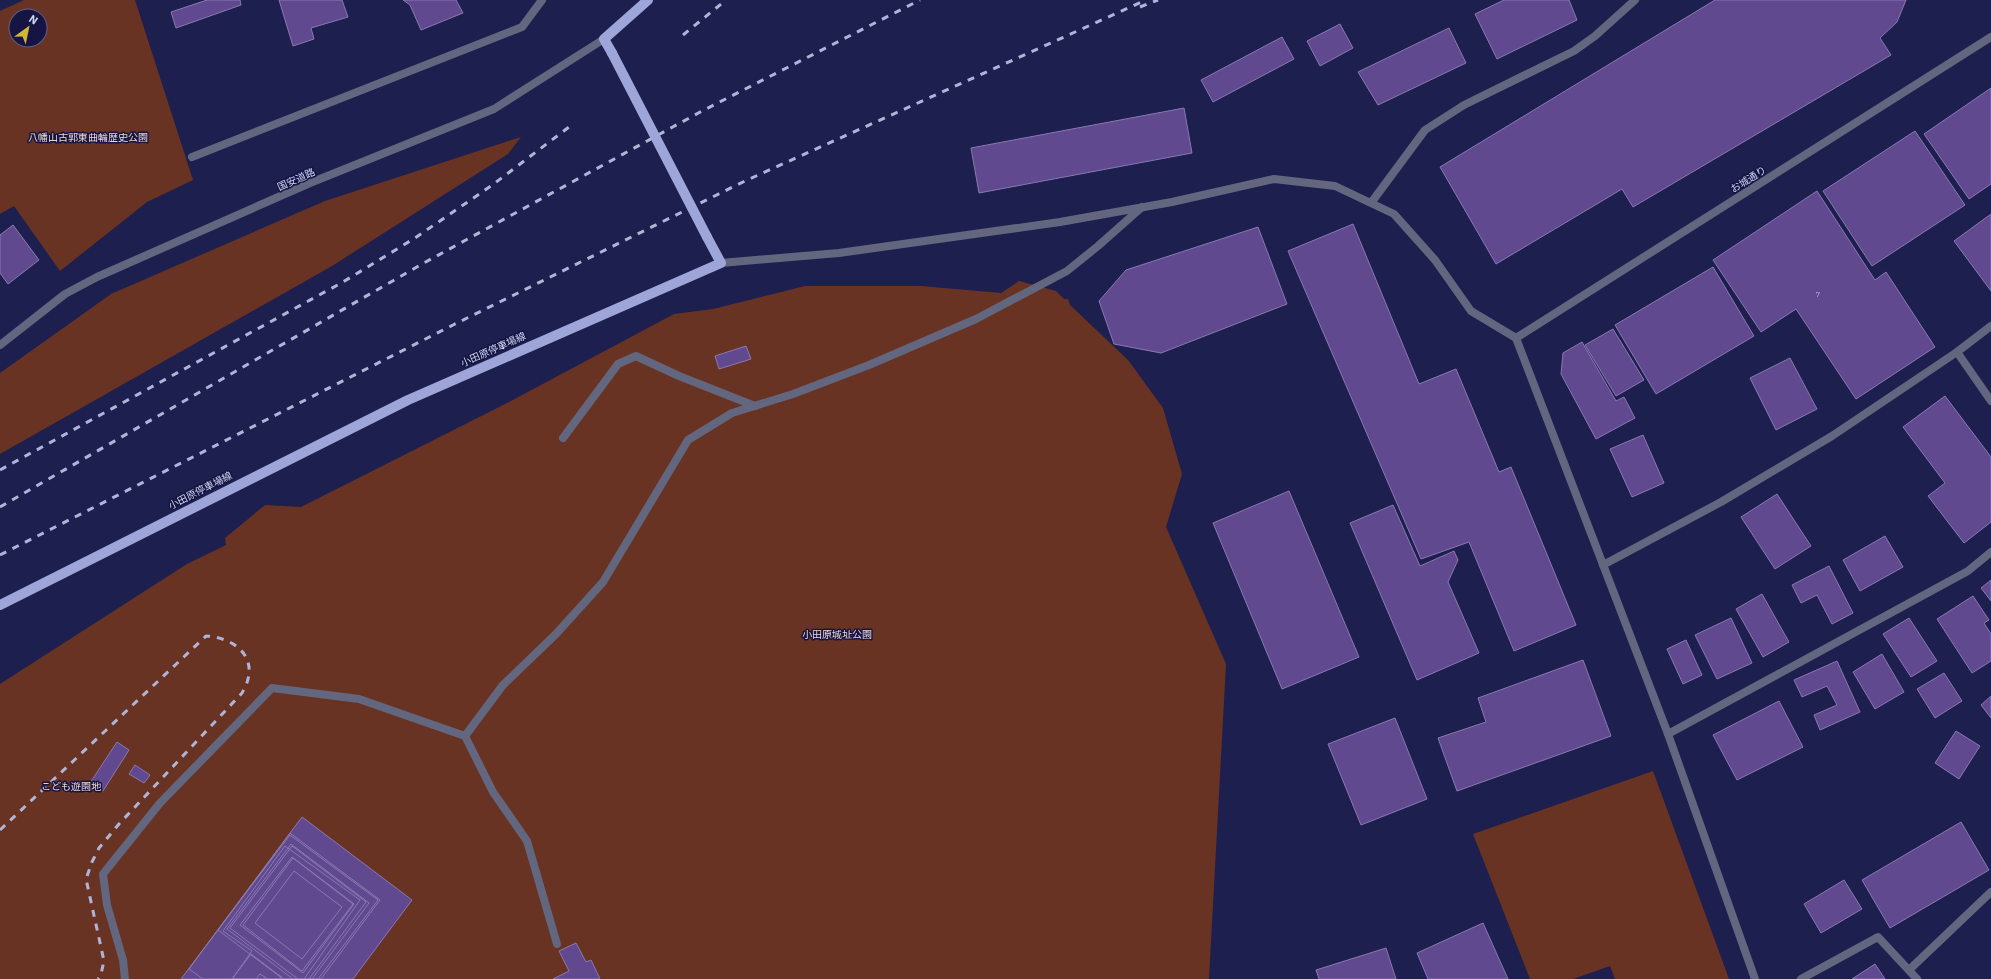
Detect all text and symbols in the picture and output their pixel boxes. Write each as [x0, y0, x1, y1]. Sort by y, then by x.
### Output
north arrow [8, 8, 48, 48]
text: N [26, 12, 41, 28]
park label: 八幡山古郭東曲輪歴史公園 [28, 131, 148, 144]
street label: お城通り [1728, 163, 1769, 196]
street label: 国安道路 [275, 165, 317, 194]
house number: 7 [1816, 289, 1821, 299]
street label: 小田原停車場線 [459, 329, 528, 370]
street label: 小田原停車場線 [166, 469, 234, 512]
park label: 小田原城址公園 [802, 628, 872, 641]
park label: こども遊園地 [41, 780, 102, 793]

